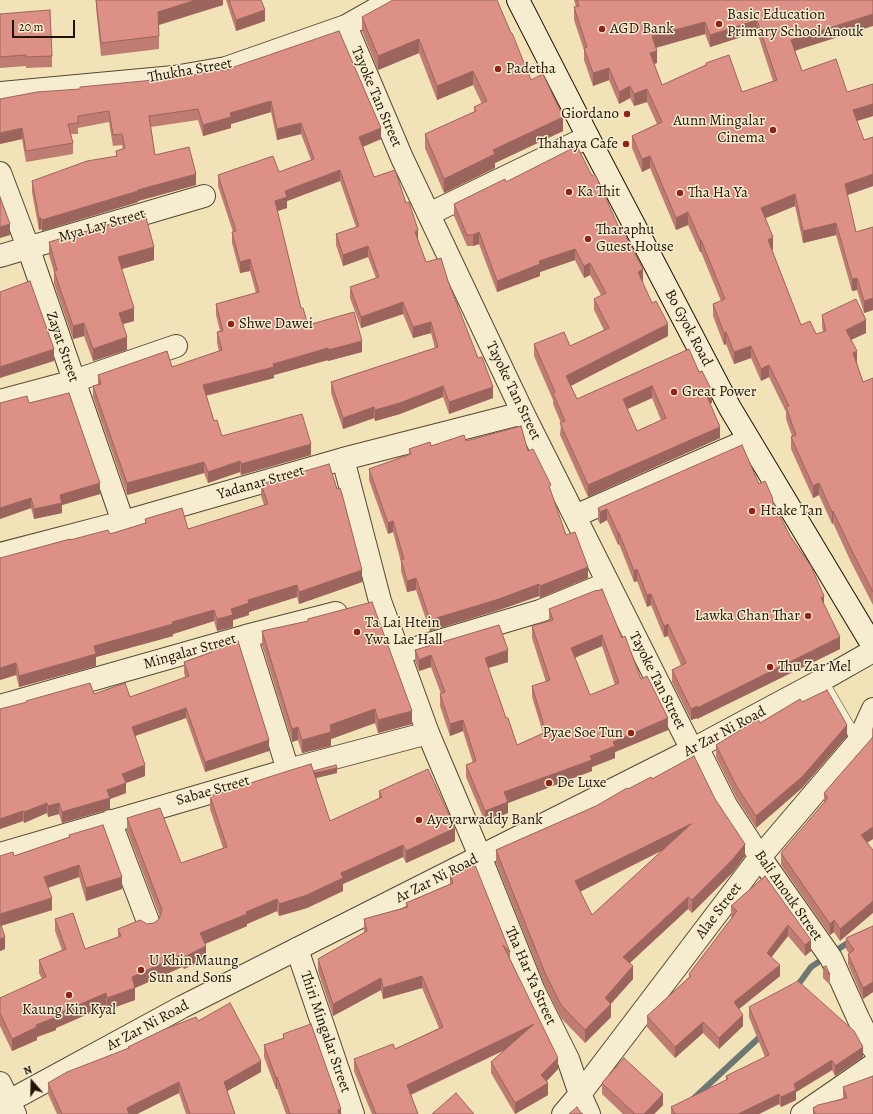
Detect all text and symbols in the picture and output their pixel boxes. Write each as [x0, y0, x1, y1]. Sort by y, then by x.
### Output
place label: Basic Education Primary School Anouk [727, 6, 863, 41]
scale bar [14, 12, 77, 38]
text: 20 m [19, 19, 43, 35]
marker: Basic Education Primary School Anouk [714, 19, 724, 29]
place label: AGD Bank [610, 20, 674, 38]
marker: AGD Bank [597, 24, 607, 34]
street label: Tayoke Tan Street [347, 44, 405, 150]
street label: Thukha Street [146, 55, 234, 87]
place label: Padetha [506, 60, 556, 78]
marker: Padetha [493, 64, 503, 74]
place label: Giordano [561, 105, 619, 123]
marker: Giordano [622, 109, 632, 119]
place label: Aunn Mingalar Cinema [673, 112, 765, 147]
marker: Aunn Mingalar Cinema [768, 125, 778, 135]
place label: Thahaya Cafe [537, 135, 618, 153]
marker: Thahaya Cafe [621, 139, 631, 149]
place label: Ka Thit [577, 183, 620, 201]
place label: Tha Ha Ya [688, 184, 748, 202]
marker: Ka Thit [564, 187, 574, 197]
marker: Tha Ha Ya [675, 188, 685, 198]
street label: Mya Lay Street [56, 205, 148, 247]
place label: Tharaphu Guest House [596, 221, 674, 256]
marker: Tharaphu Guest House [583, 234, 593, 244]
street label: Bo Gyok Road [660, 286, 716, 370]
street label: Zayat Street [42, 309, 82, 385]
place label: Shwe Dawei [239, 315, 313, 333]
marker: Shwe Dawei [226, 319, 236, 329]
street label: Tayoke Tan Street [481, 339, 545, 443]
place label: Great Power [682, 383, 757, 401]
marker: Great Power [669, 387, 679, 397]
street label: Yadanar Street [215, 462, 307, 504]
place label: Htake Tan [760, 502, 823, 520]
marker: Htake Tan [747, 506, 757, 516]
place label: Lawka Chan Thar [695, 607, 800, 625]
marker: Lawka Chan Thar [803, 611, 813, 621]
place label: Ta Lai Htein Ywa Lae Hall [365, 614, 443, 649]
marker: Ta Lai Htein Ywa Lae Hall [352, 627, 362, 637]
street label: Tayoke Tan Street [625, 629, 689, 733]
street label: Mingalar Street [142, 630, 238, 674]
place label: Thu Zar Mel [778, 658, 851, 676]
marker: Thu Zar Mel [765, 662, 775, 672]
street label: Ar Zar Ni Road [681, 703, 769, 761]
place label: Pyae Soe Tun [543, 724, 623, 742]
marker: Pyae Soe Tun [626, 728, 636, 738]
street label: Sabae Street [174, 772, 252, 810]
place label: De Luxe [557, 774, 606, 792]
marker: De Luxe [544, 778, 554, 788]
place label: Ayeyarwaddy Bank [427, 811, 543, 829]
marker: Ayeyarwaddy Bank [414, 815, 424, 825]
street label: Bali Anouk Street [750, 847, 826, 945]
street label: Ar Zar Ni Road [393, 850, 481, 908]
street label: Alae Street [692, 879, 746, 943]
street label: Tha Har Ya Street [500, 924, 560, 1028]
place label: U Khin Maung Sun and Sons [149, 952, 238, 987]
marker: U Khin Maung Sun and Sons [136, 965, 146, 975]
street label: Thiri Mingalar Street [296, 969, 354, 1095]
marker: Kaung Kin Kyal [64, 990, 74, 1000]
street label: Ar Zar Ni Road [104, 997, 192, 1055]
place label: Kaung Kin Kyal [22, 1001, 116, 1019]
north arrow [12, 1062, 52, 1102]
text: N [21, 1062, 34, 1079]

